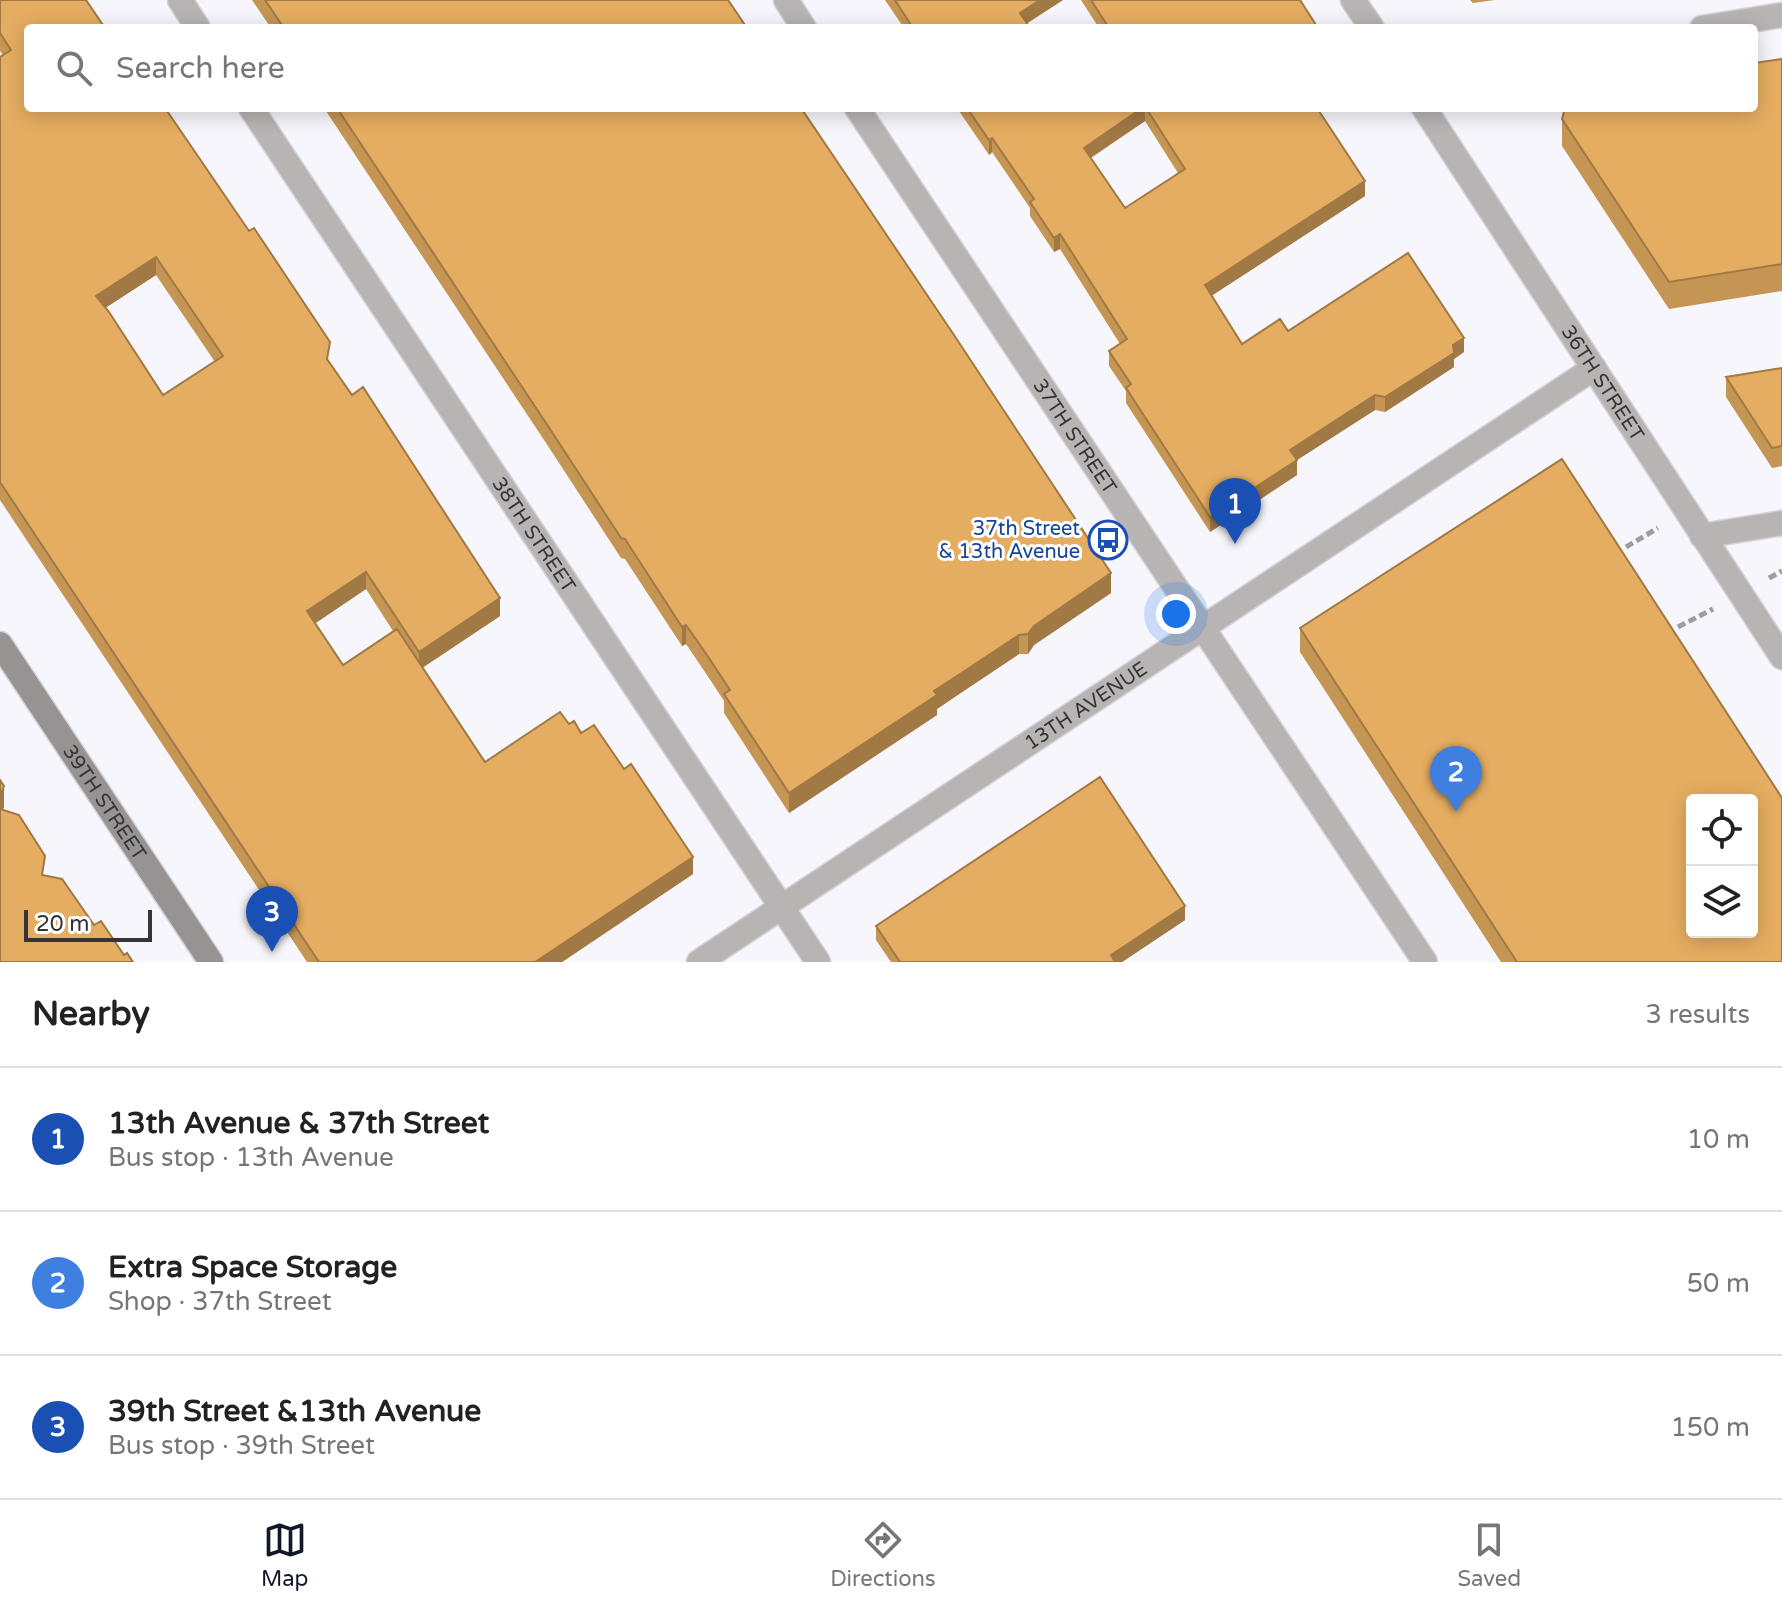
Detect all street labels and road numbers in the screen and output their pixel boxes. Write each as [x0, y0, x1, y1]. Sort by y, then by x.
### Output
street label: 36TH STREET [1556, 321, 1649, 446]
street label: 37TH STREET [1027, 374, 1121, 499]
street label: 38TH STREET [486, 473, 580, 597]
street label: 13TH AVENUE [1020, 657, 1152, 756]
street label: 39TH STREET [57, 741, 151, 865]

